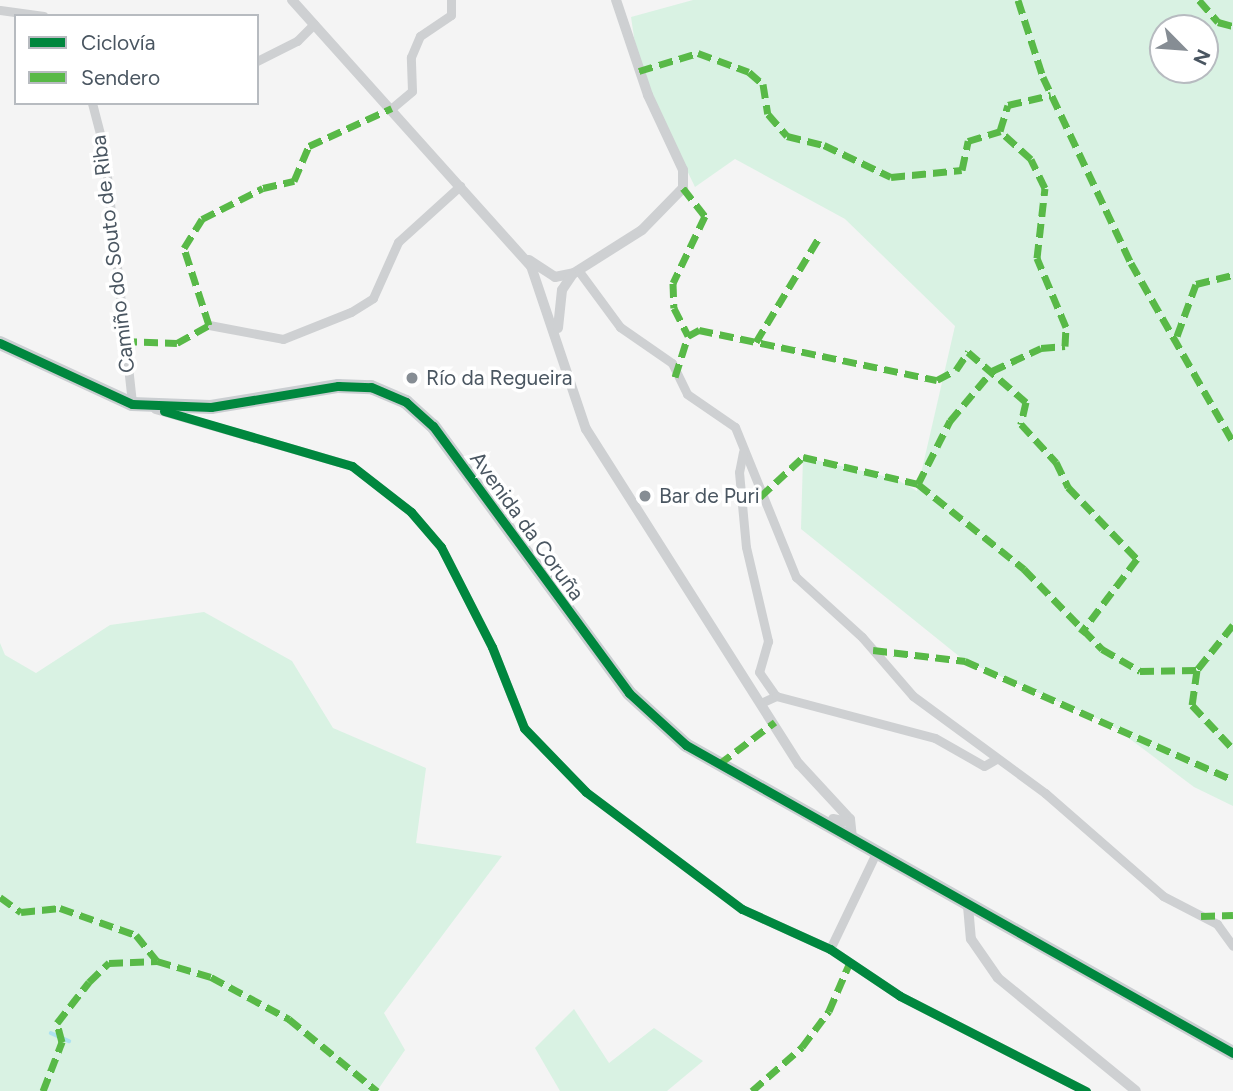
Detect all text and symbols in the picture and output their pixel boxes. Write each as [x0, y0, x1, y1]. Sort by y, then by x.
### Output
legend [14, 14, 259, 105]
north arrow [1149, 14, 1219, 84]
text: Ciclovía [81, 30, 155, 55]
text: N [1188, 46, 1215, 69]
text: Sendero [81, 65, 160, 90]
street label: Camiño do Souto de Riba [86, 134, 140, 374]
place label: Río da Regueira [426, 365, 572, 391]
marker: Río da Regueira [404, 370, 420, 386]
street label: Avenida da Coruña [465, 447, 589, 605]
place label: Bar de Puri [659, 483, 760, 509]
marker: Bar de Puri [637, 488, 653, 504]

